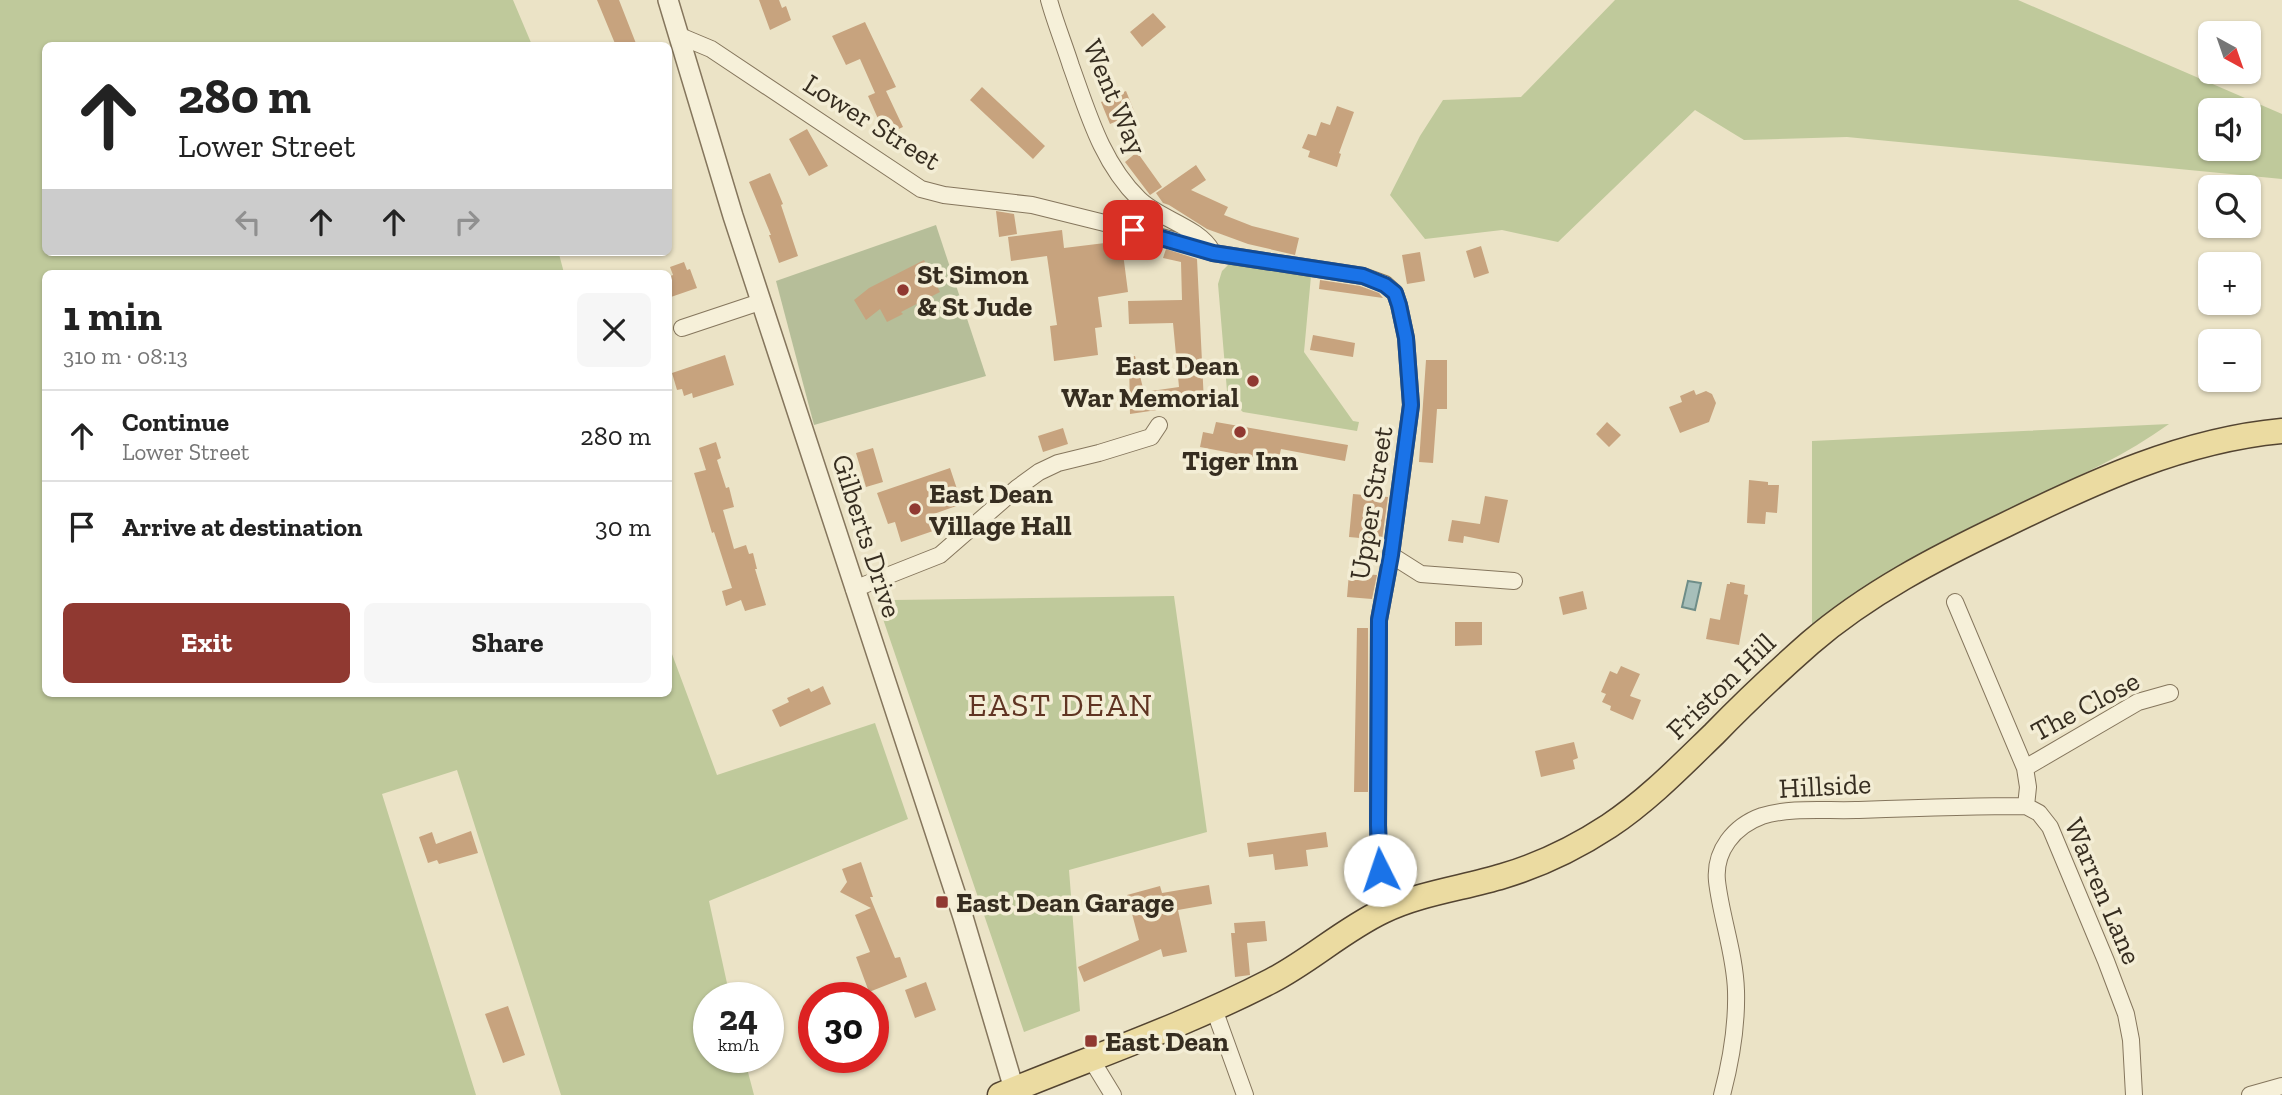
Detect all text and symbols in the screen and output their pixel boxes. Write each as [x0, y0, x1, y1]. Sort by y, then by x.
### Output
north arrow [2198, 21, 2261, 84]
map controls [2198, 21, 2261, 392]
street label: Went Way [1076, 34, 1154, 160]
text: 280 m [178, 67, 311, 126]
street label: Lower Street [797, 67, 947, 177]
icon: ahead [63, 70, 154, 161]
button: sound [2198, 98, 2261, 161]
text: Lower Street [178, 127, 355, 165]
button: search [2198, 175, 2261, 238]
pin [1103, 200, 1163, 260]
icon: left [229, 203, 267, 241]
icon: ahead [302, 203, 340, 241]
icon: ahead [375, 203, 413, 241]
icon: right [448, 203, 486, 241]
icon: arrive [1114, 211, 1152, 249]
button: + [2198, 252, 2261, 315]
place label: St Simon & St Jude [917, 258, 1032, 323]
marker: St Simon & St Jude [895, 282, 911, 298]
text: 1 min [63, 290, 162, 341]
button: close [577, 293, 651, 367]
button: − [2198, 329, 2261, 392]
text: 310 m · 08:13 [63, 342, 188, 370]
place label: East Dean War Memorial [1061, 349, 1239, 414]
marker: East Dean War Memorial [1245, 373, 1261, 389]
text: Continue [122, 406, 229, 438]
icon: ahead [63, 417, 101, 455]
text: 280 m [580, 420, 651, 452]
street label: Upper Street [1343, 423, 1400, 582]
marker: Tiger Inn [1232, 424, 1248, 440]
text: Lower Street [122, 438, 249, 466]
place label: Tiger Inn [1182, 444, 1298, 477]
street label: Gilberts Drive [825, 450, 909, 622]
place label: East Dean Village Hall [929, 477, 1072, 542]
marker: East Dean Village Hall [907, 501, 923, 517]
icon: arrive [63, 508, 101, 546]
text: Arrive at destination [122, 511, 362, 543]
text: 30 m [595, 511, 651, 543]
button: Exit [63, 603, 350, 683]
button: Share [364, 603, 651, 683]
street label: Friston Hill [1660, 626, 1782, 746]
street label: The Close [2025, 664, 2145, 748]
district label: EAST DEAN [968, 686, 1154, 724]
street label: Hillside [1778, 767, 1872, 805]
street label: Warren Lane [2057, 813, 2149, 969]
position arrow [1343, 833, 1417, 907]
place label: East Dean Garage [956, 886, 1174, 919]
marker: East Dean Garage [934, 894, 950, 910]
speed limit sign: 30 [798, 982, 889, 1073]
text: 24 [719, 997, 758, 1039]
place label: East Dean [1105, 1025, 1229, 1058]
marker: East Dean [1083, 1033, 1099, 1049]
text: km/h [718, 1034, 759, 1056]

